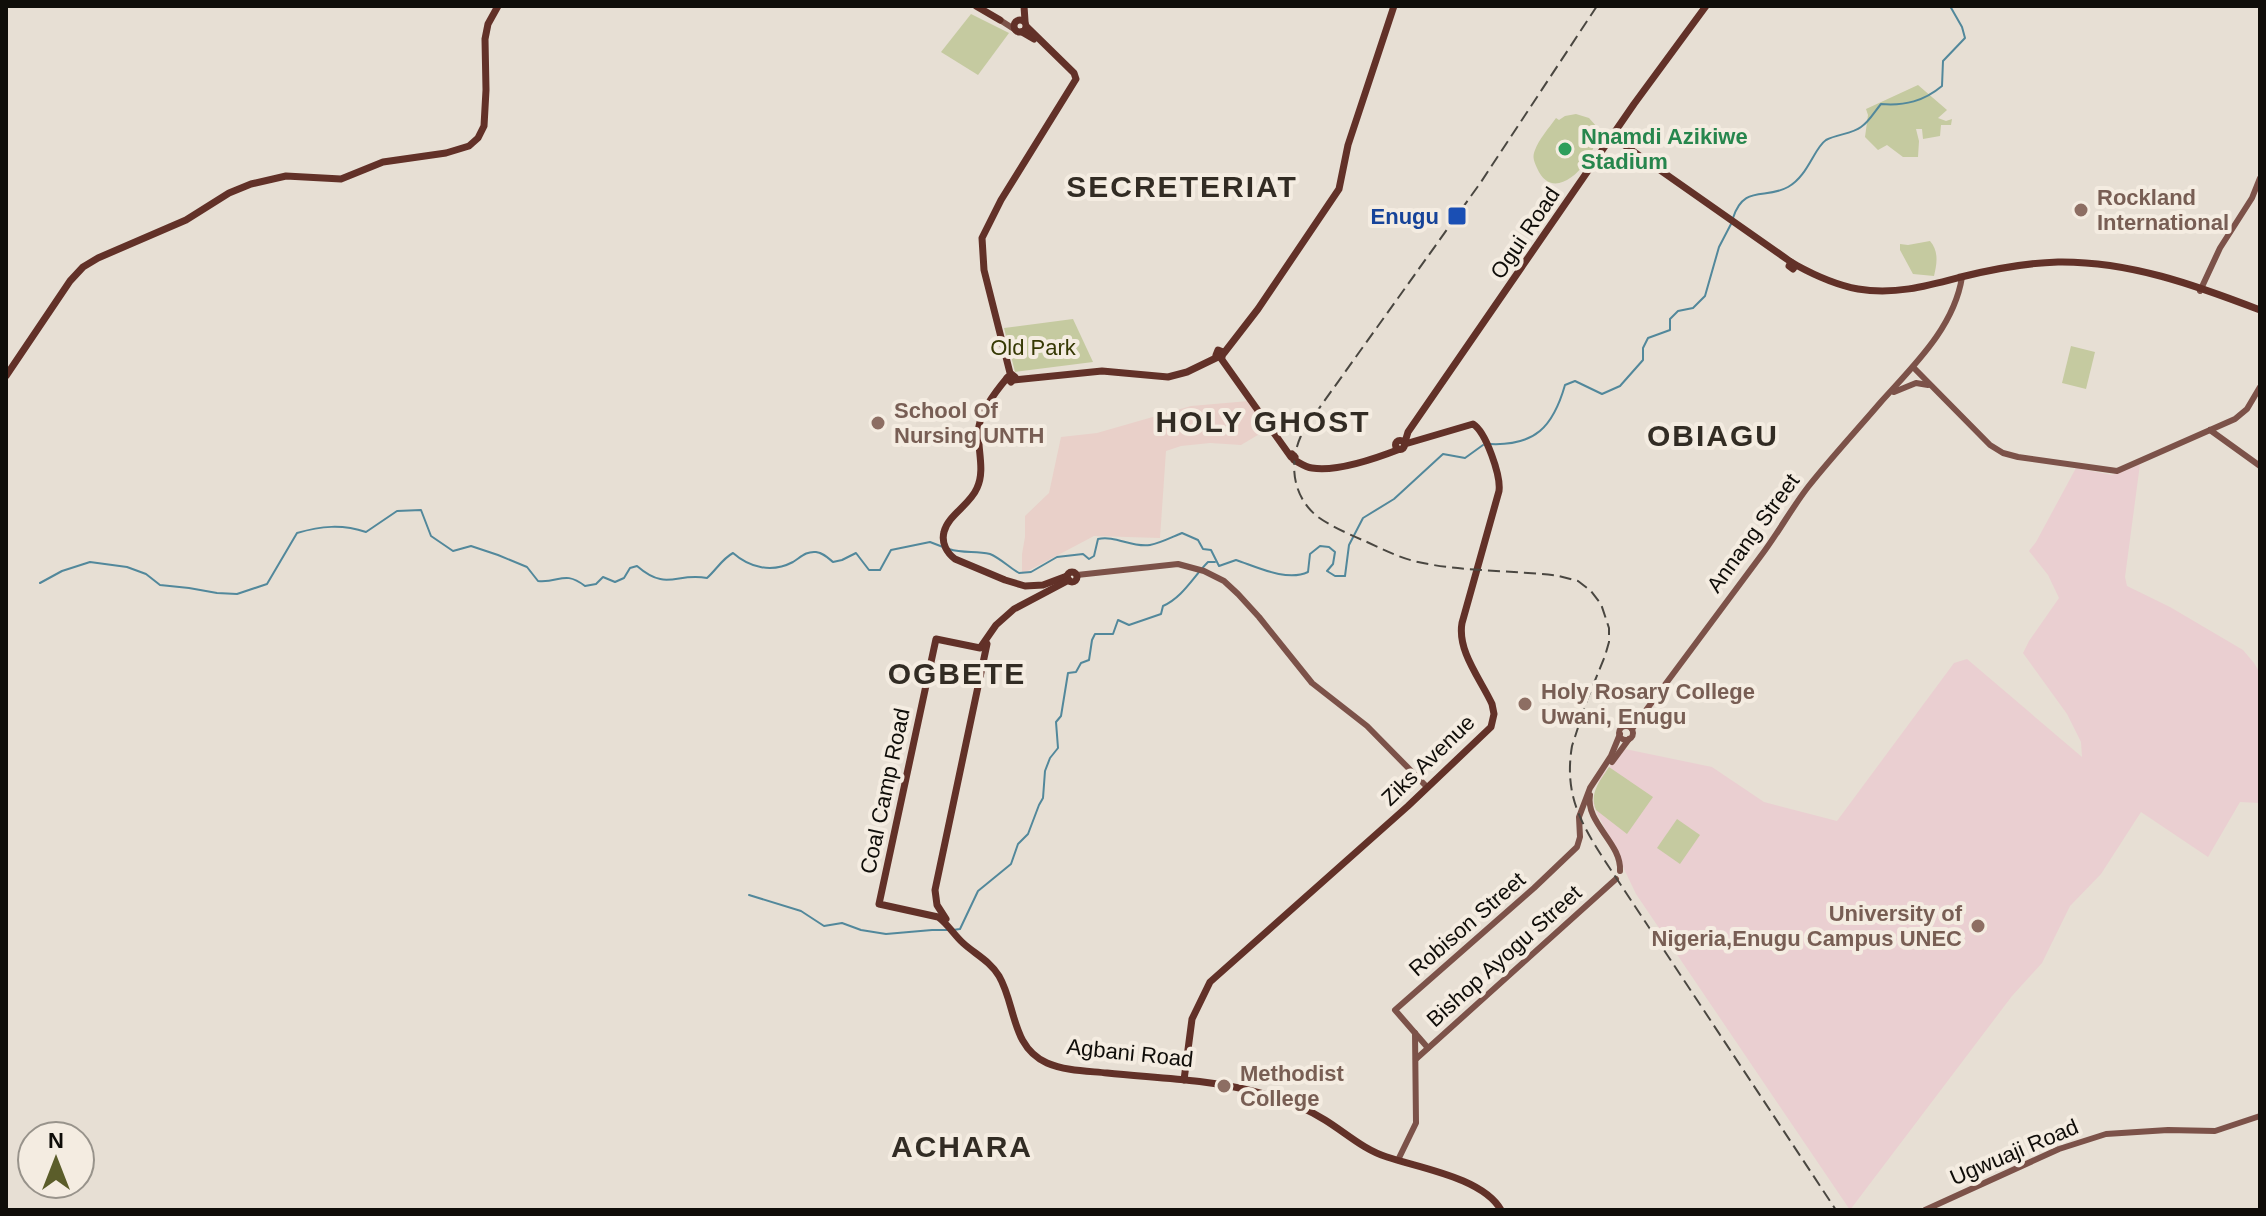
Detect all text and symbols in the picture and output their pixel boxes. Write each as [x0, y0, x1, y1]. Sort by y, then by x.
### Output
place label: Nnamdi Azikiwe Stadium [1581, 124, 1748, 174]
marker: Nnamdi Azikiwe Stadium [1556, 140, 1574, 158]
district label: SECRETERIAT [1066, 170, 1298, 203]
street label: Ogui Road [1485, 182, 1565, 284]
place label: Rockland International [2097, 185, 2229, 235]
marker: Rockland International [2072, 201, 2090, 219]
place label: Enugu [1371, 204, 1439, 229]
marker: Enugu [1446, 205, 1468, 227]
park label: Old Park [990, 335, 1077, 360]
place label: School Of Nursing UNTH [894, 398, 1044, 448]
district label: HOLY GHOST [1155, 405, 1371, 438]
marker: School Of Nursing UNTH [869, 414, 887, 432]
district label: OBIAGU [1647, 419, 1779, 452]
street label: Annang Street [1702, 469, 1804, 597]
district label: OGBETE [888, 657, 1026, 690]
place label: Holy Rosary College Uwani, Enugu [1541, 679, 1755, 729]
marker: Holy Rosary College Uwani, Enugu [1516, 695, 1534, 713]
street label: Coal Camp Road [855, 706, 915, 876]
street label: Ziks Avenue [1376, 710, 1480, 810]
street label: Robison Street [1404, 867, 1530, 981]
street label: Bishop Ayogu Street [1422, 880, 1586, 1032]
place label: University of Nigeria,Enugu Campus UNEC [1652, 901, 1963, 951]
marker: University of Nigeria,Enugu Campus UNEC [1969, 917, 1987, 935]
street label: Agbani Road [1065, 1034, 1195, 1072]
place label: Methodist College [1240, 1061, 1345, 1111]
marker: Methodist College [1215, 1077, 1233, 1095]
street label: Ugwuaji Road [1946, 1114, 2082, 1190]
north arrow [16, 1120, 96, 1200]
text: N [48, 1128, 64, 1153]
district label: ACHARA [891, 1130, 1033, 1163]

